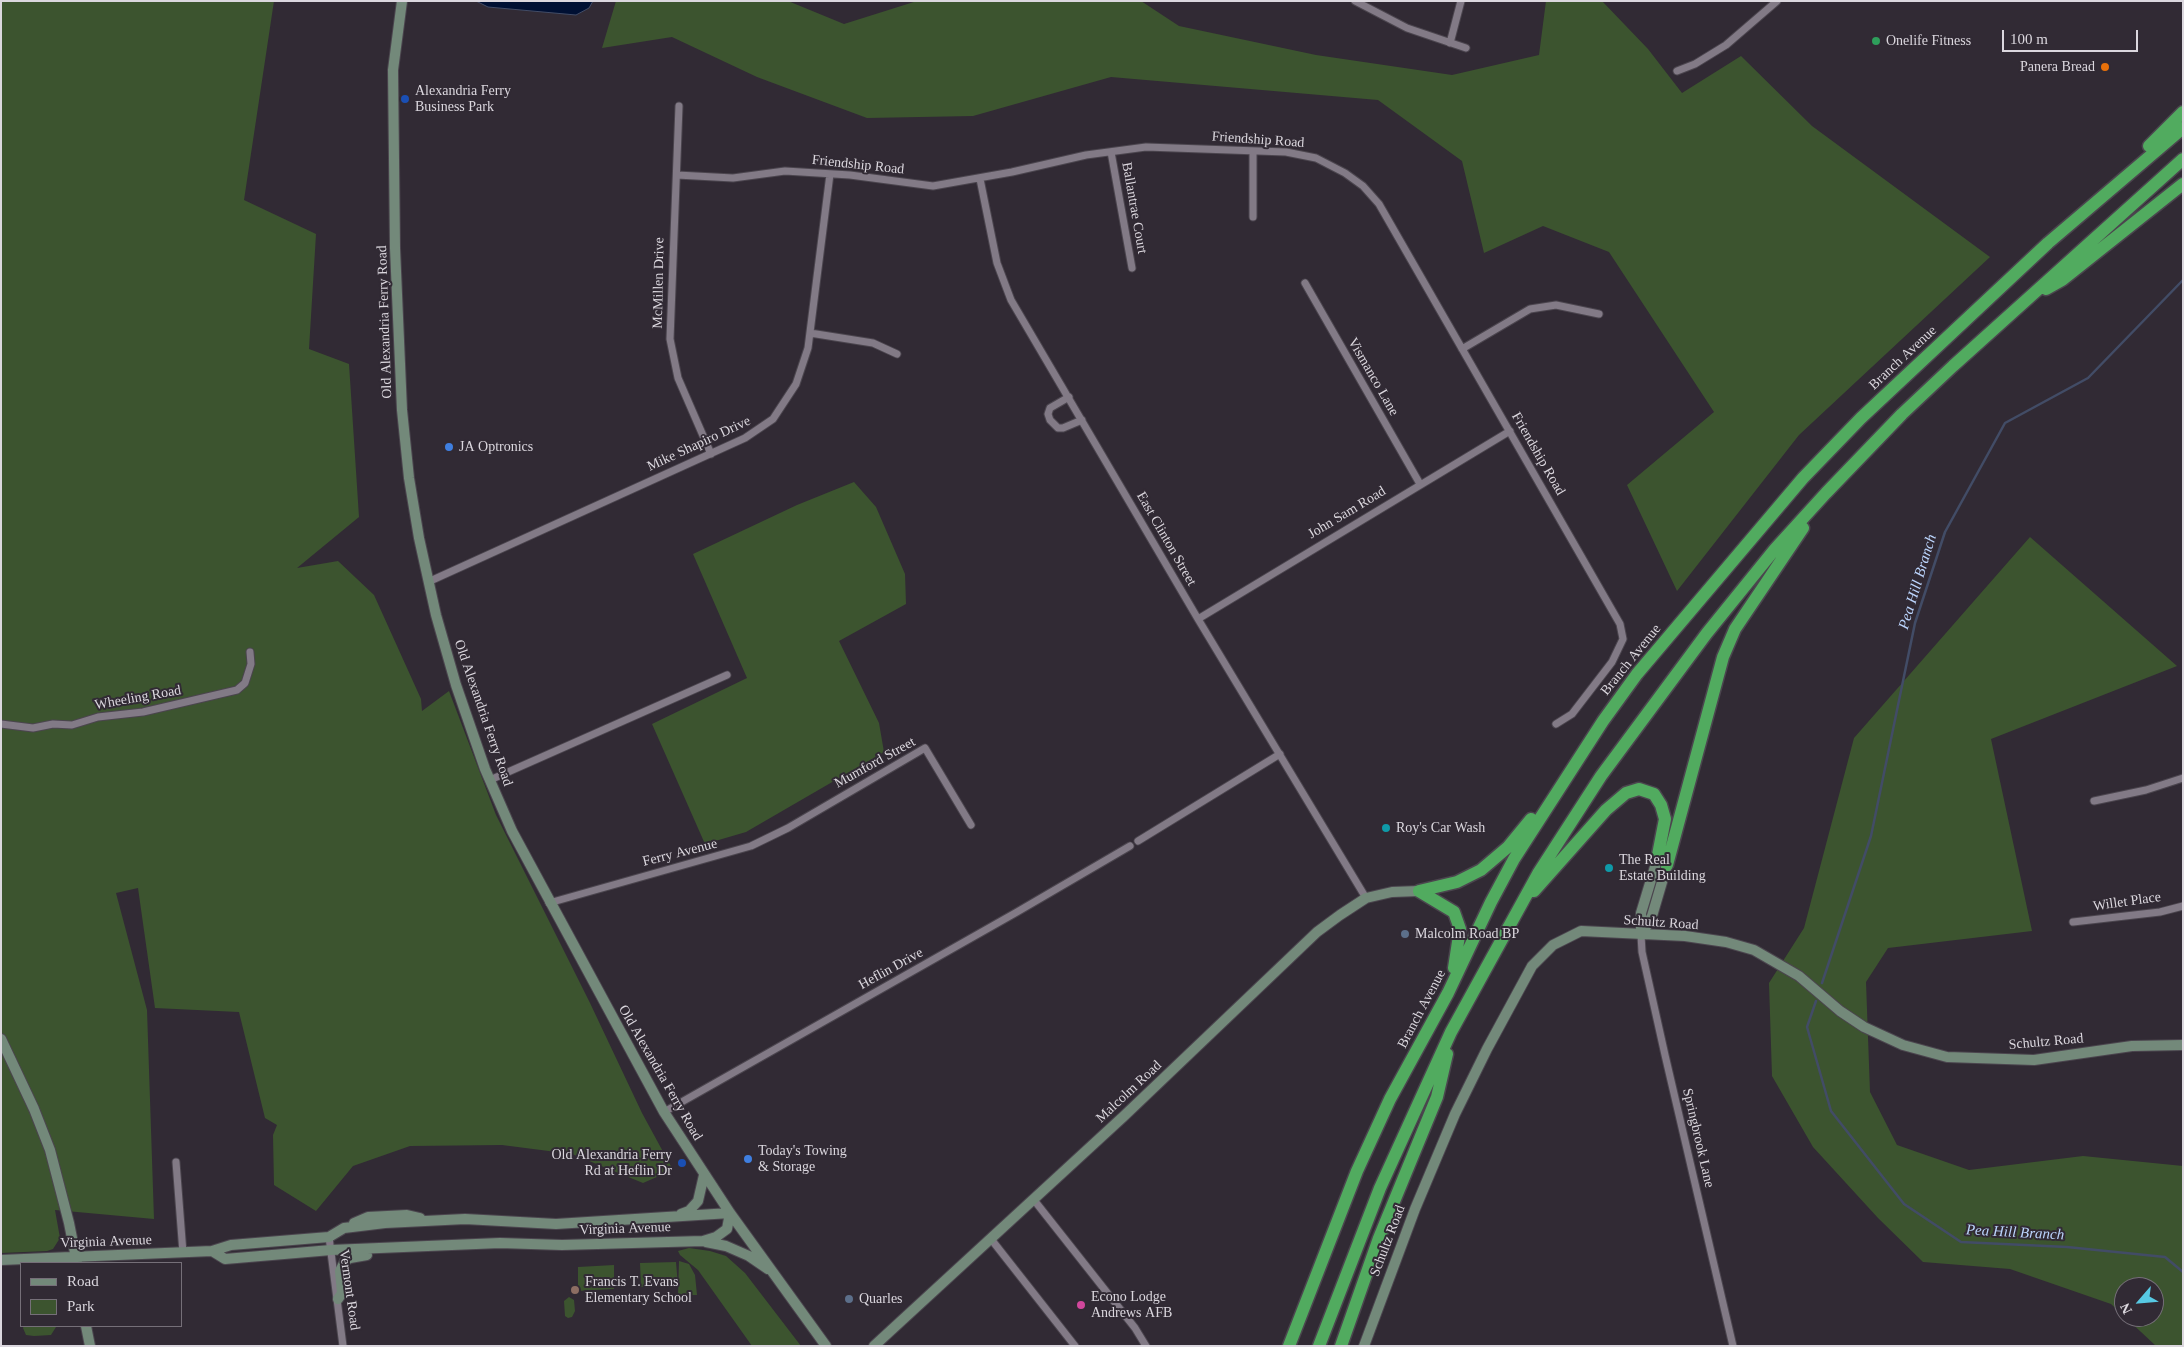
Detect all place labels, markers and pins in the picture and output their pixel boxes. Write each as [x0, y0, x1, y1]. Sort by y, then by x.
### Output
place label: Onelife Fitness [1886, 33, 1971, 49]
marker: Onelife Fitness [1870, 35, 1882, 47]
place label: Panera Bread [2020, 59, 2095, 75]
marker: Panera Bread [2099, 61, 2111, 73]
place label: Alexandria Ferry Business Park [415, 83, 511, 115]
marker: Alexandria Ferry Business Park [399, 93, 411, 105]
place label: JA Optronics [459, 439, 533, 455]
marker: JA Optronics [443, 441, 455, 453]
place label: Roy's Car Wash [1396, 820, 1485, 836]
marker: Roy's Car Wash [1380, 822, 1392, 834]
place label: The Real Estate Building [1619, 852, 1706, 884]
marker: The Real Estate Building [1603, 862, 1615, 874]
place label: Malcolm Road BP [1415, 926, 1519, 942]
marker: Malcolm Road BP [1399, 928, 1411, 940]
place label: Today's Towing & Storage [758, 1143, 847, 1176]
place label: Old Alexandria Ferry Rd at Heflin Dr [551, 1147, 672, 1180]
marker: Today's Towing & Storage [742, 1153, 754, 1165]
marker: Old Alexandria Ferry Rd at Heflin Dr [676, 1157, 688, 1169]
place label: Francis T. Evans Elementary School [585, 1274, 692, 1306]
marker: Francis T. Evans Elementary School [569, 1284, 581, 1296]
place label: Econo Lodge Andrews AFB [1091, 1289, 1172, 1321]
place label: Quarles [859, 1291, 903, 1307]
marker: Quarles [843, 1293, 855, 1305]
marker: Econo Lodge Andrews AFB [1075, 1299, 1087, 1311]

